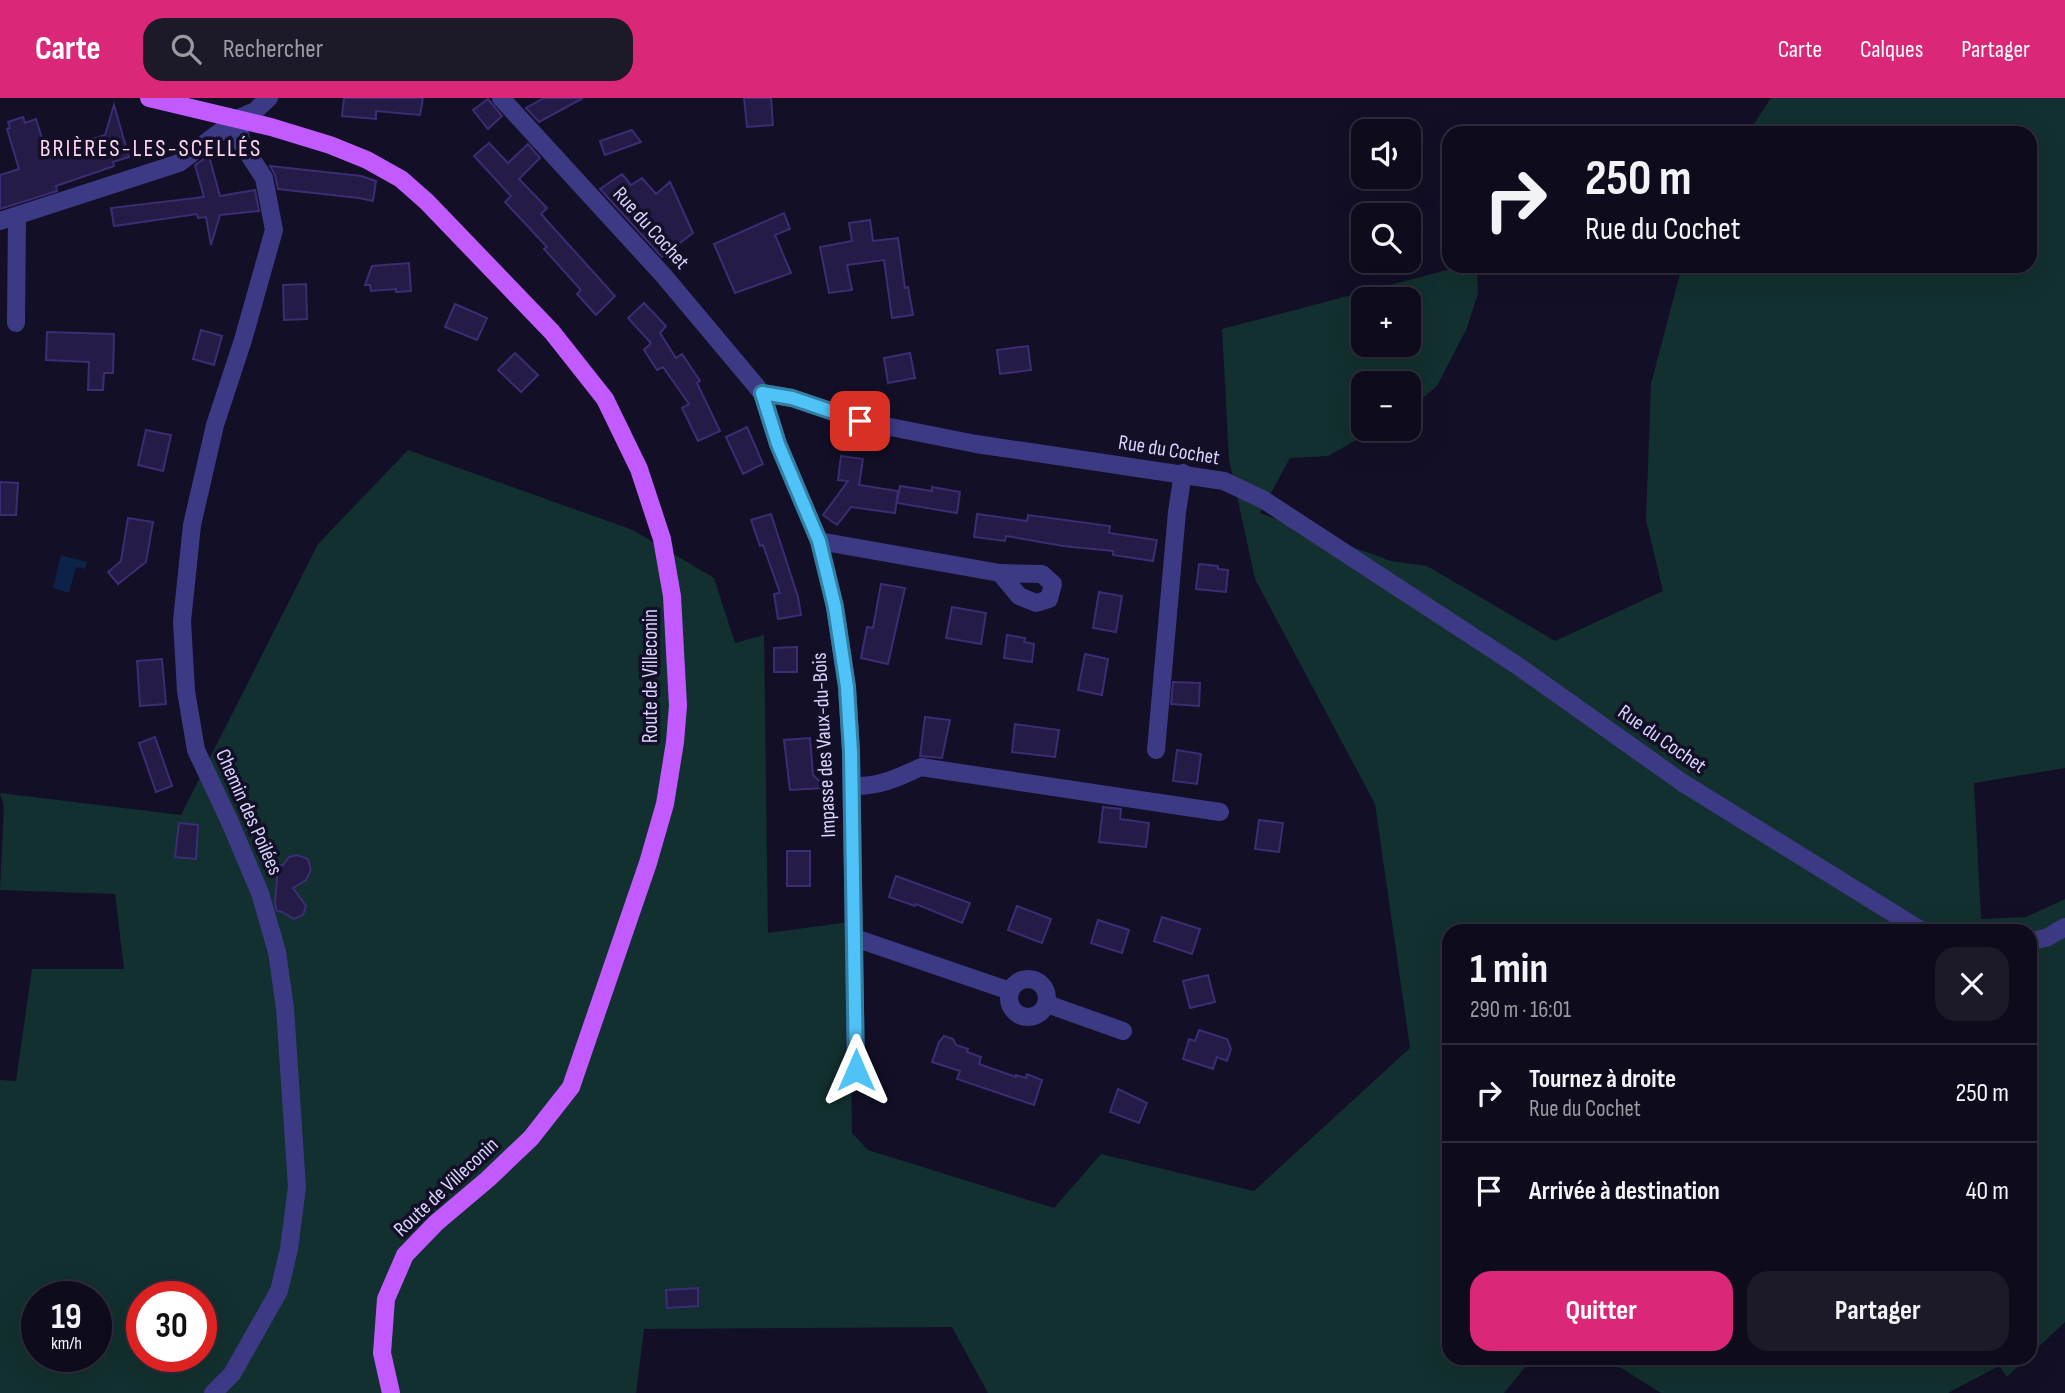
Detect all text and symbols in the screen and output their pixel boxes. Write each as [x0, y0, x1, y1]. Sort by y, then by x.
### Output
search box [143, 18, 633, 81]
text: Carte [35, 29, 101, 69]
icon: search [167, 30, 205, 68]
text: Rechercher [223, 34, 323, 65]
text: Carte [1778, 35, 1822, 64]
text: Calques [1860, 35, 1923, 64]
text: Partager [1961, 35, 2030, 64]
map controls [1351, 119, 1421, 441]
button: sound [1351, 119, 1421, 189]
district label: BRIÈRES-LES-SCELLÉS [40, 134, 262, 163]
text: 250 m [1585, 150, 1691, 209]
icon: right [1470, 154, 1561, 245]
street label: Rue du Cochet [608, 182, 694, 274]
button: search [1351, 203, 1421, 273]
text: Rue du Cochet [1585, 210, 1740, 249]
button: + [1351, 287, 1421, 357]
button: − [1351, 371, 1421, 441]
pin [830, 391, 890, 451]
icon: arrive [841, 402, 879, 440]
street label: Rue du Cochet [1117, 430, 1221, 470]
street label: Route de Villeconin [638, 609, 663, 743]
street label: Impasse des Vaux-du-Bois [807, 652, 841, 838]
street label: Rue du Cochet [1613, 699, 1711, 779]
street label: Chemin des Poilées [210, 745, 288, 879]
text: 1 min [1470, 944, 1548, 995]
button: close [1935, 947, 2009, 1021]
text: 290 m · 16:01 [1470, 996, 1571, 1024]
position arrow [819, 1033, 893, 1107]
text: Tournez à droite [1529, 1064, 1676, 1095]
icon: right [1470, 1074, 1508, 1112]
text: 250 m [1955, 1078, 2009, 1109]
text: Rue du Cochet [1529, 1095, 1641, 1123]
street label: Route de Villeconin [388, 1132, 504, 1242]
icon: arrive [1470, 1172, 1508, 1210]
text: Arrivée à destination [1529, 1176, 1720, 1207]
text: 40 m [1966, 1176, 2009, 1207]
button: Quitter [1470, 1271, 1733, 1351]
button: Partager [1747, 1271, 2009, 1351]
speed limit sign: 30 [126, 1281, 217, 1372]
text: 19 [51, 1296, 82, 1339]
text: km/h [51, 1333, 82, 1354]

